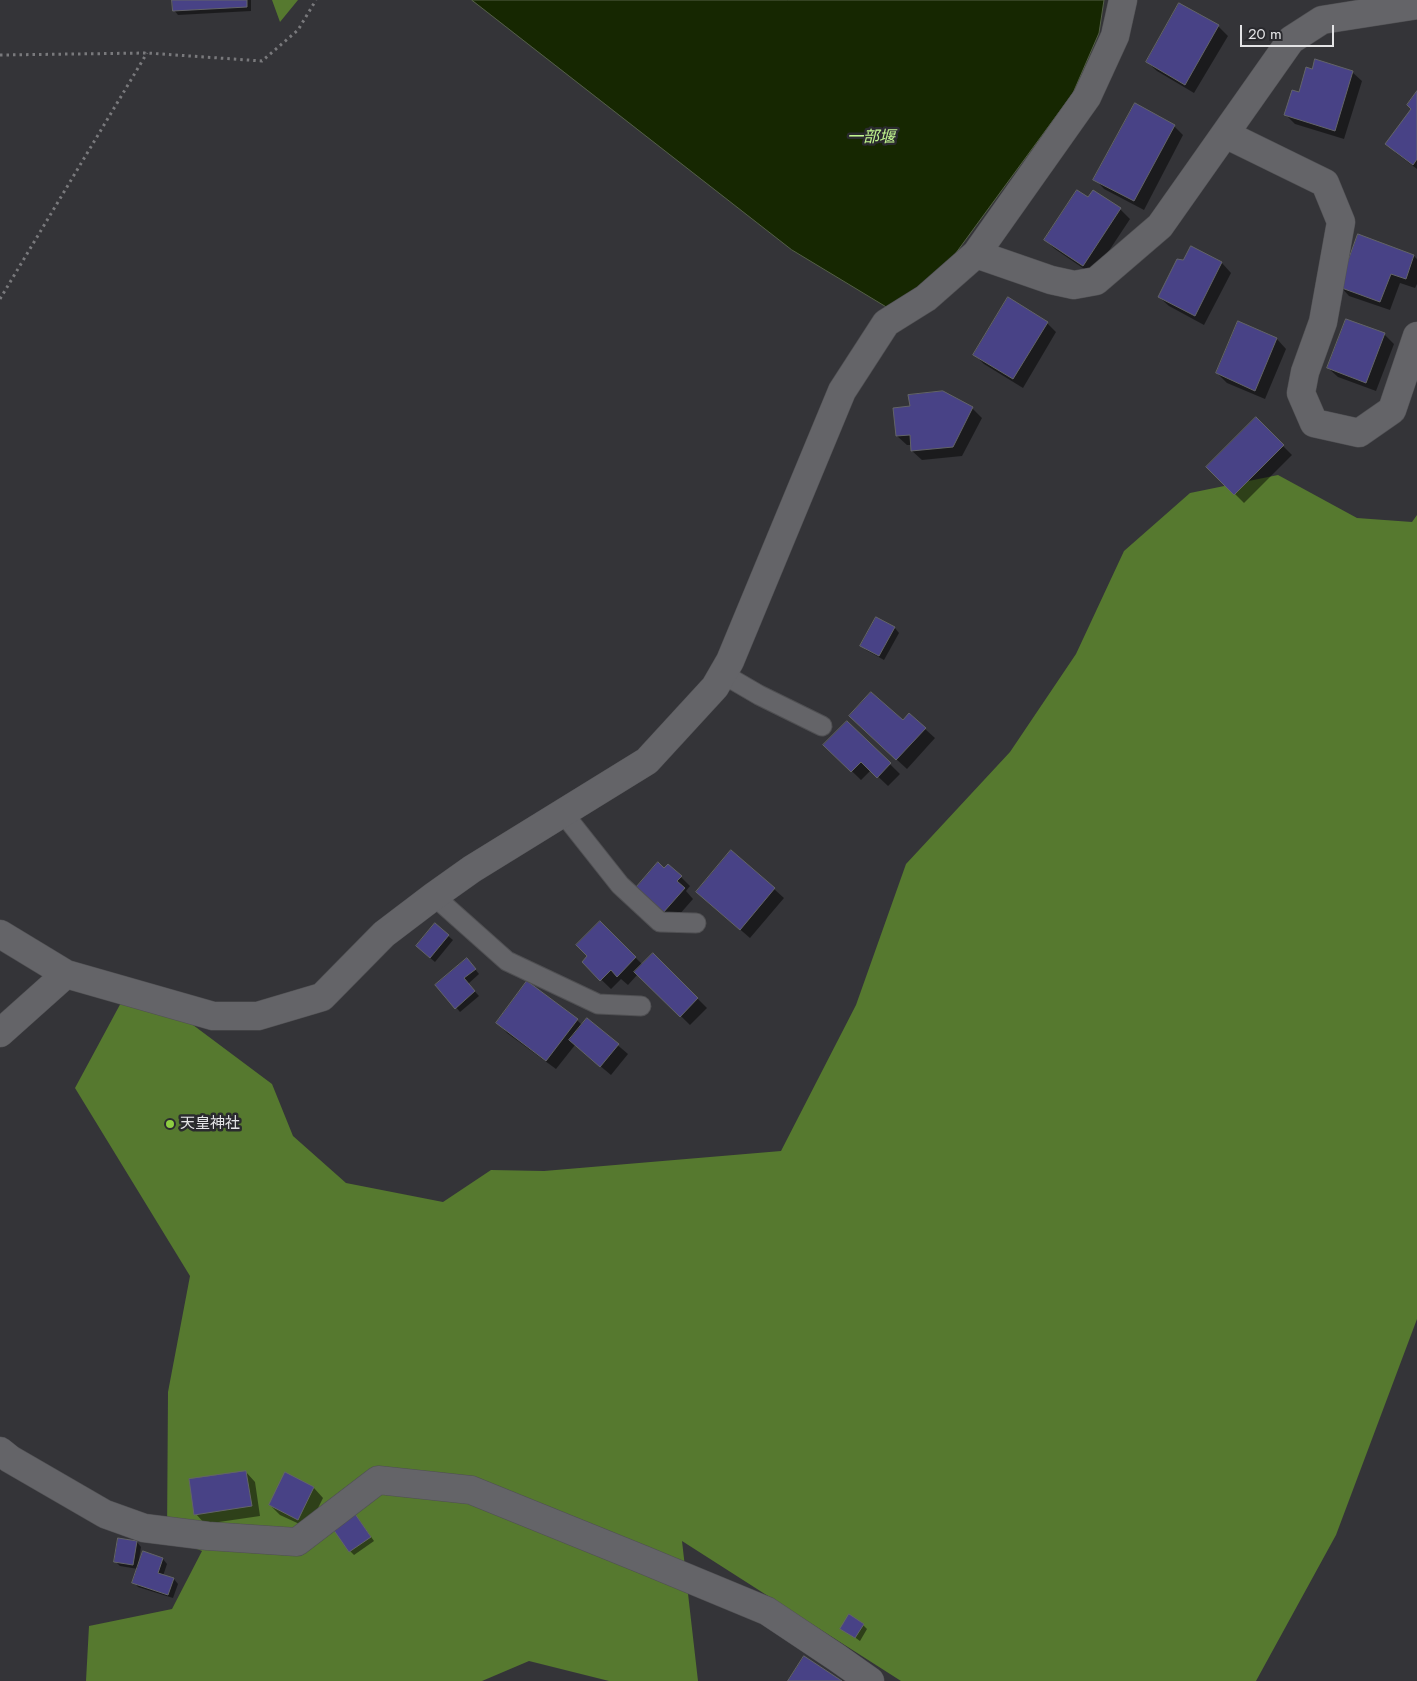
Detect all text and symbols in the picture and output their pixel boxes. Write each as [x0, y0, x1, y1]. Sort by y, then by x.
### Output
scale bar [1242, 15, 1336, 47]
text: 20 m [1248, 23, 1282, 45]
water label: 一部堰 [847, 128, 895, 148]
place label: 天皇神社 [180, 1115, 240, 1133]
marker: 天皇神社 [164, 1118, 176, 1130]

